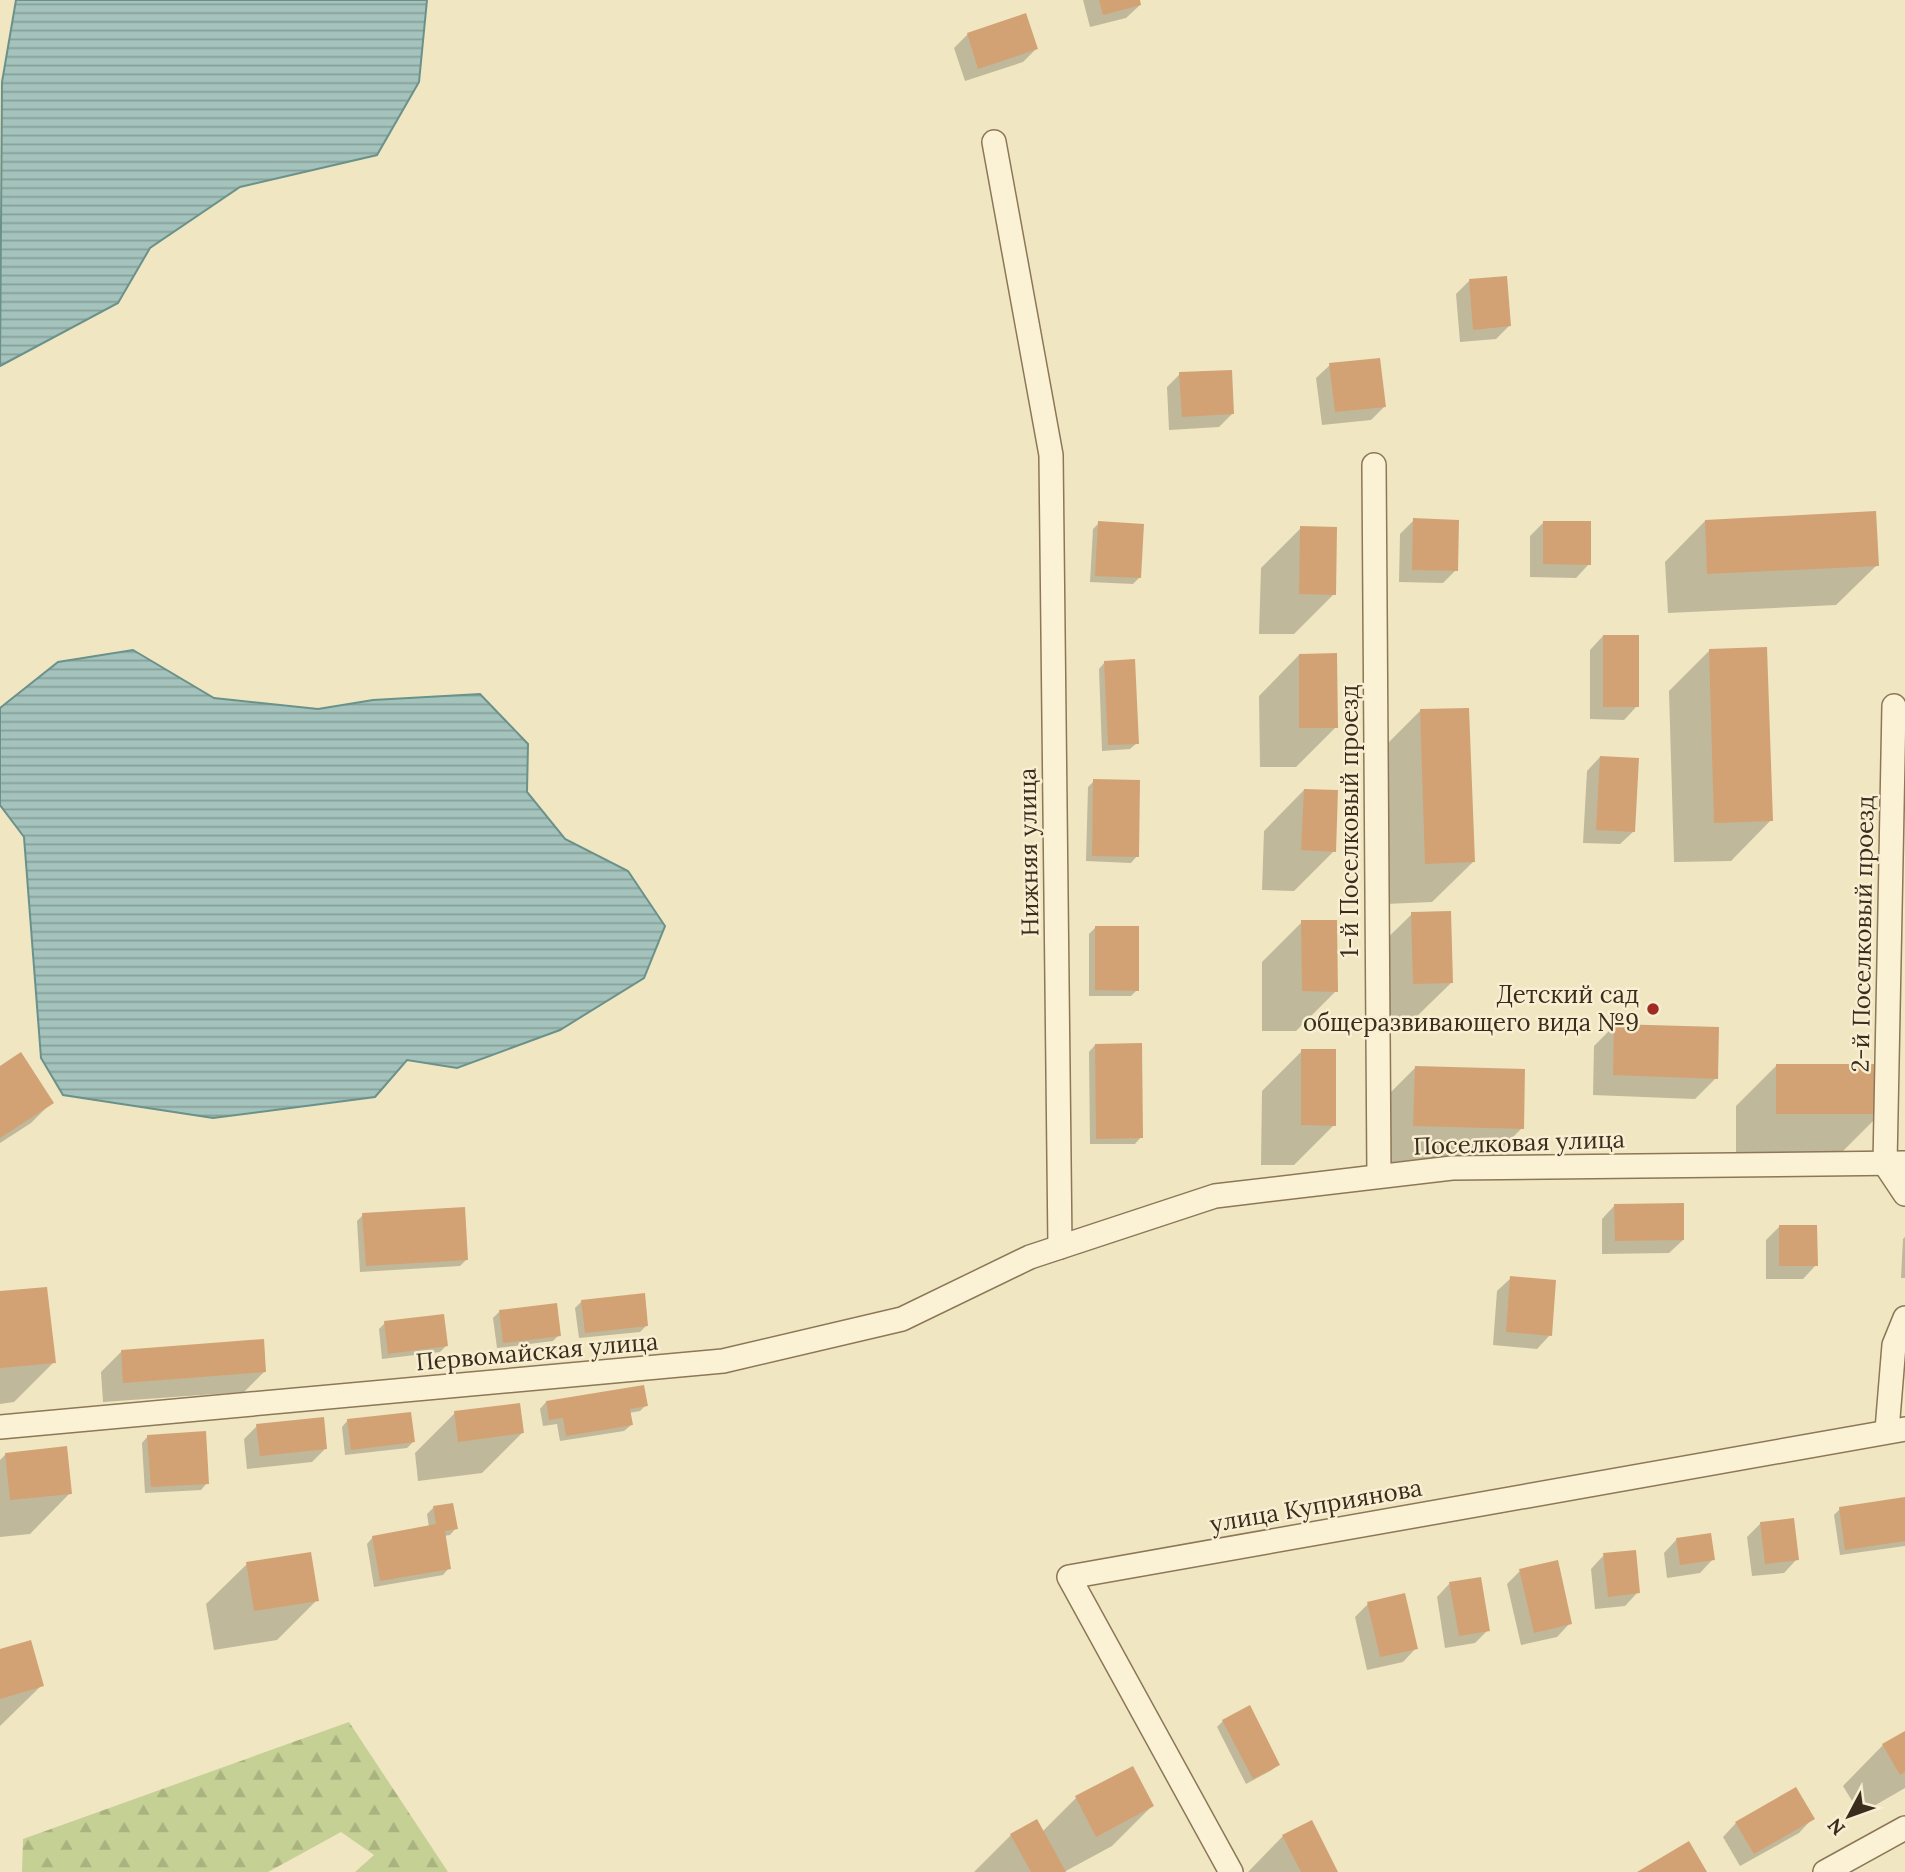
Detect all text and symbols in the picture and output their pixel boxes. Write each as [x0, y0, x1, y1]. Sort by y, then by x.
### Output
street label: 1-й Поселковый проезд [1334, 685, 1365, 957]
street label: Нижняя улица [1012, 767, 1045, 937]
street label: 2-й Поселковый проезд [1845, 795, 1880, 1073]
place label: Детский сад общеразвивающего вида №9 [1303, 979, 1639, 1038]
marker: Детский сад общеразвивающего вида №9 [1645, 1001, 1661, 1017]
street label: Поселковая улица [1413, 1123, 1625, 1162]
street label: Первомайская улица [414, 1325, 659, 1378]
street label: улица Куприянова [1207, 1472, 1424, 1539]
north arrow [1814, 1781, 1884, 1851]
text: N [1822, 1814, 1850, 1841]

